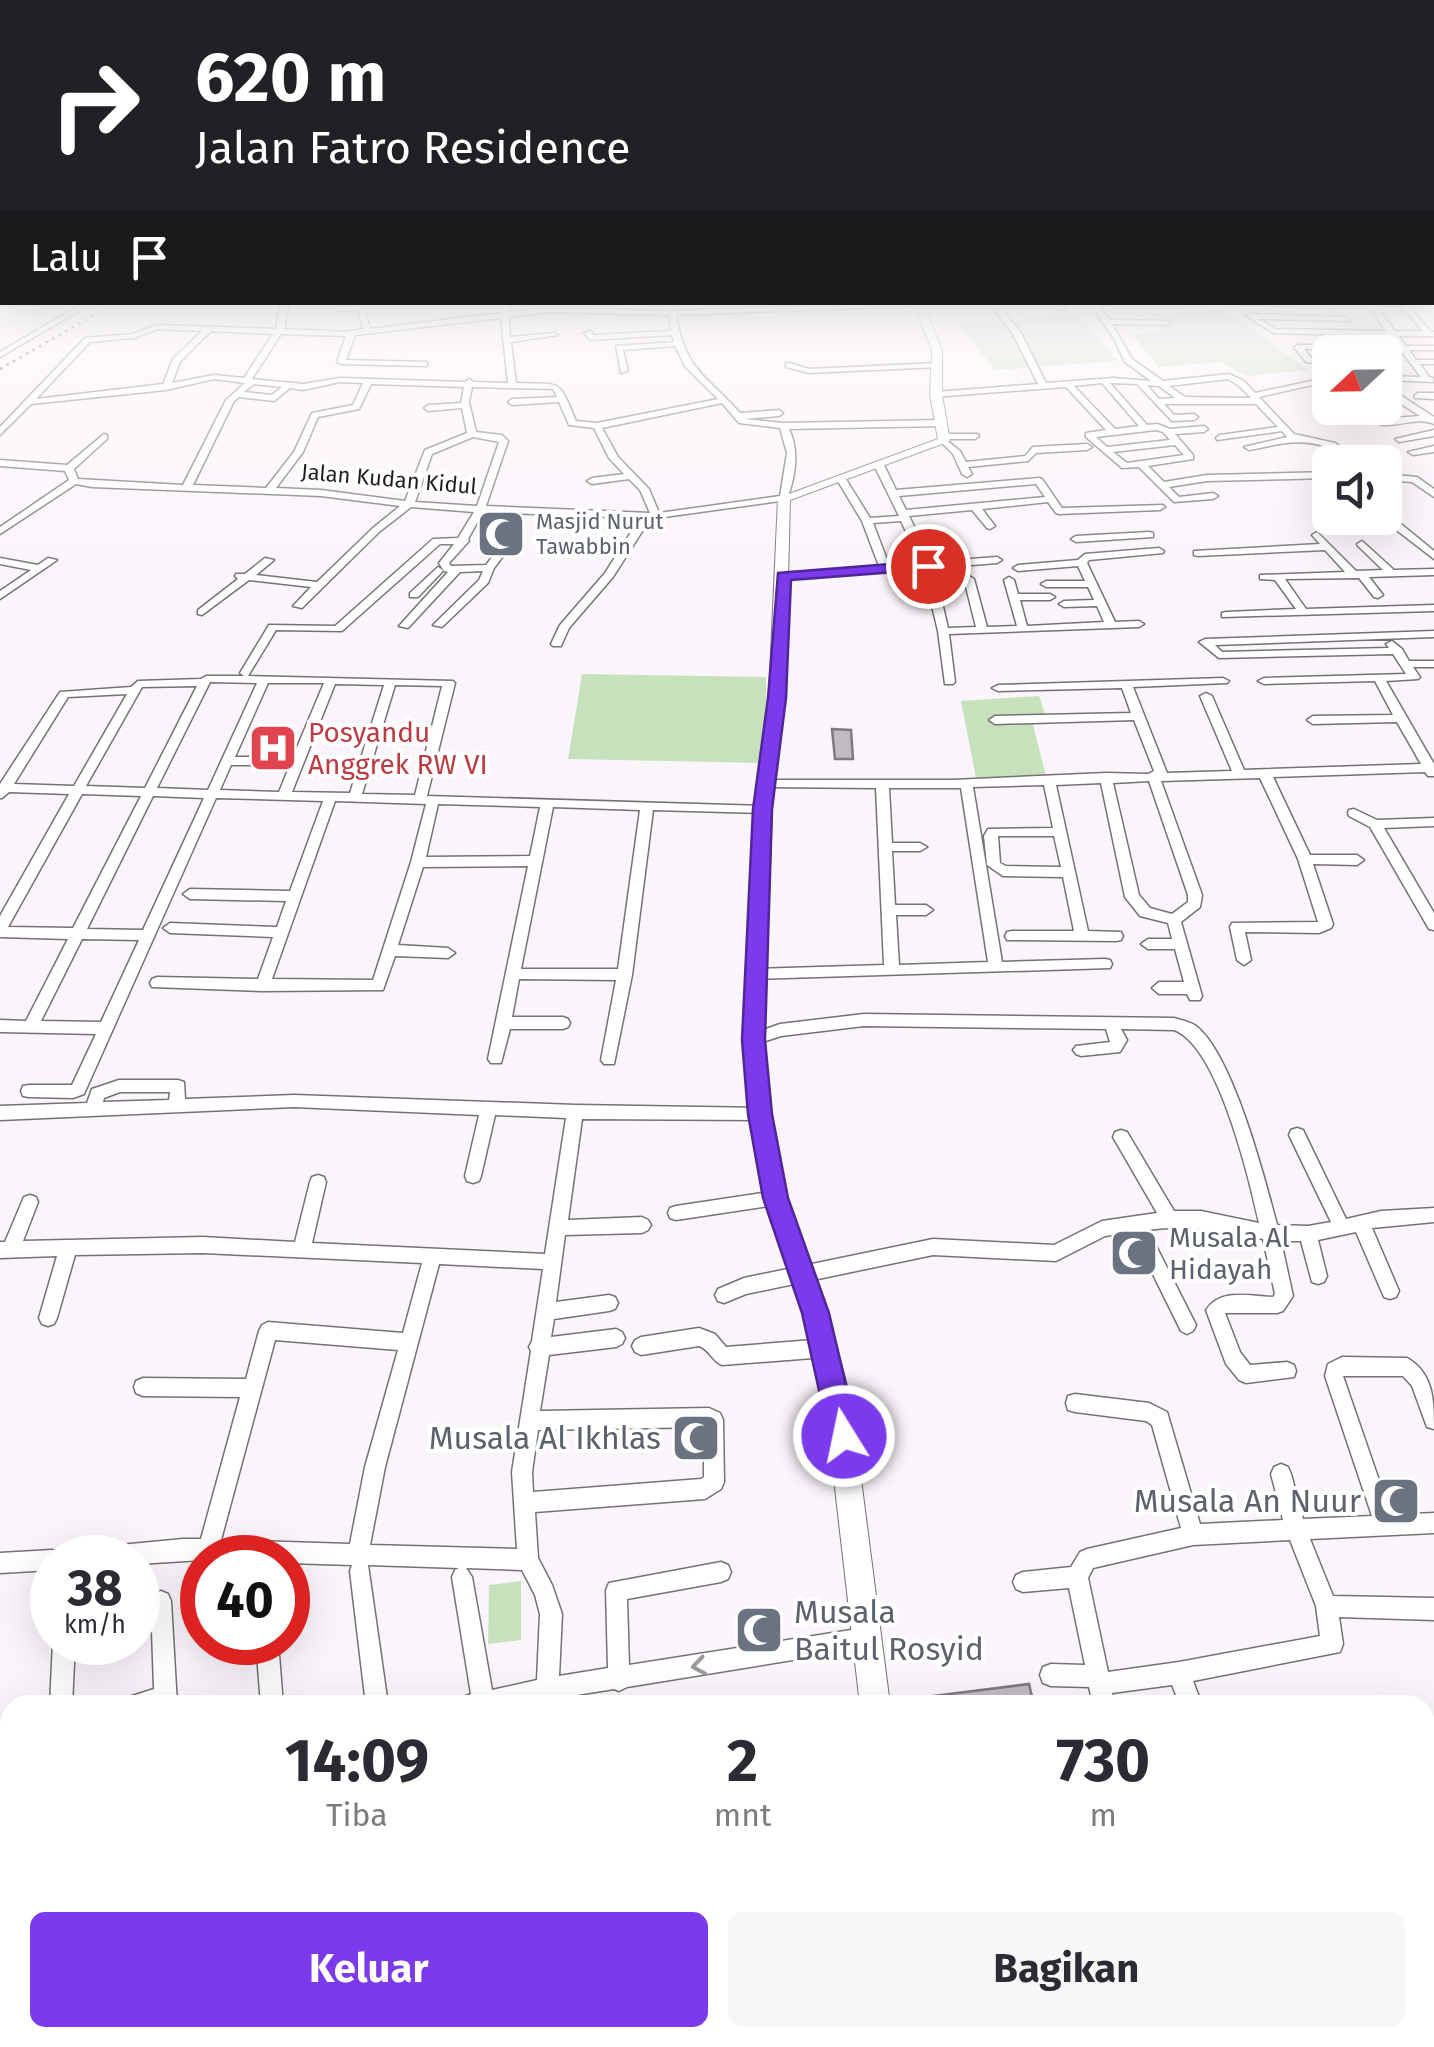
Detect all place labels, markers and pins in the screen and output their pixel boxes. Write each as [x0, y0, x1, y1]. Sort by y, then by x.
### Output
mosque icon: Masjid Nurut Tawabbin [475, 508, 527, 560]
place label: Masjid Nurut Tawabbin [536, 508, 664, 560]
pin [886, 524, 971, 609]
place label: Posyandu Anggrek RW VI [308, 716, 488, 781]
hospital icon: Posyandu Anggrek RW VI [247, 722, 299, 774]
place label: Musala Al Hidayah [1169, 1221, 1290, 1286]
mosque icon: Musala Al Hidayah [1108, 1227, 1160, 1279]
mosque icon: Musala Al Ikhlas [670, 1412, 722, 1464]
place label: Musala Al Ikhlas [429, 1419, 661, 1457]
mosque icon: Musala An Nuur [1370, 1475, 1422, 1527]
place label: Musala An Nuur [1134, 1482, 1362, 1520]
place label: Musala Baitul Rosyid [794, 1593, 984, 1668]
mosque icon: Musala Baitul Rosyid [733, 1604, 785, 1656]

